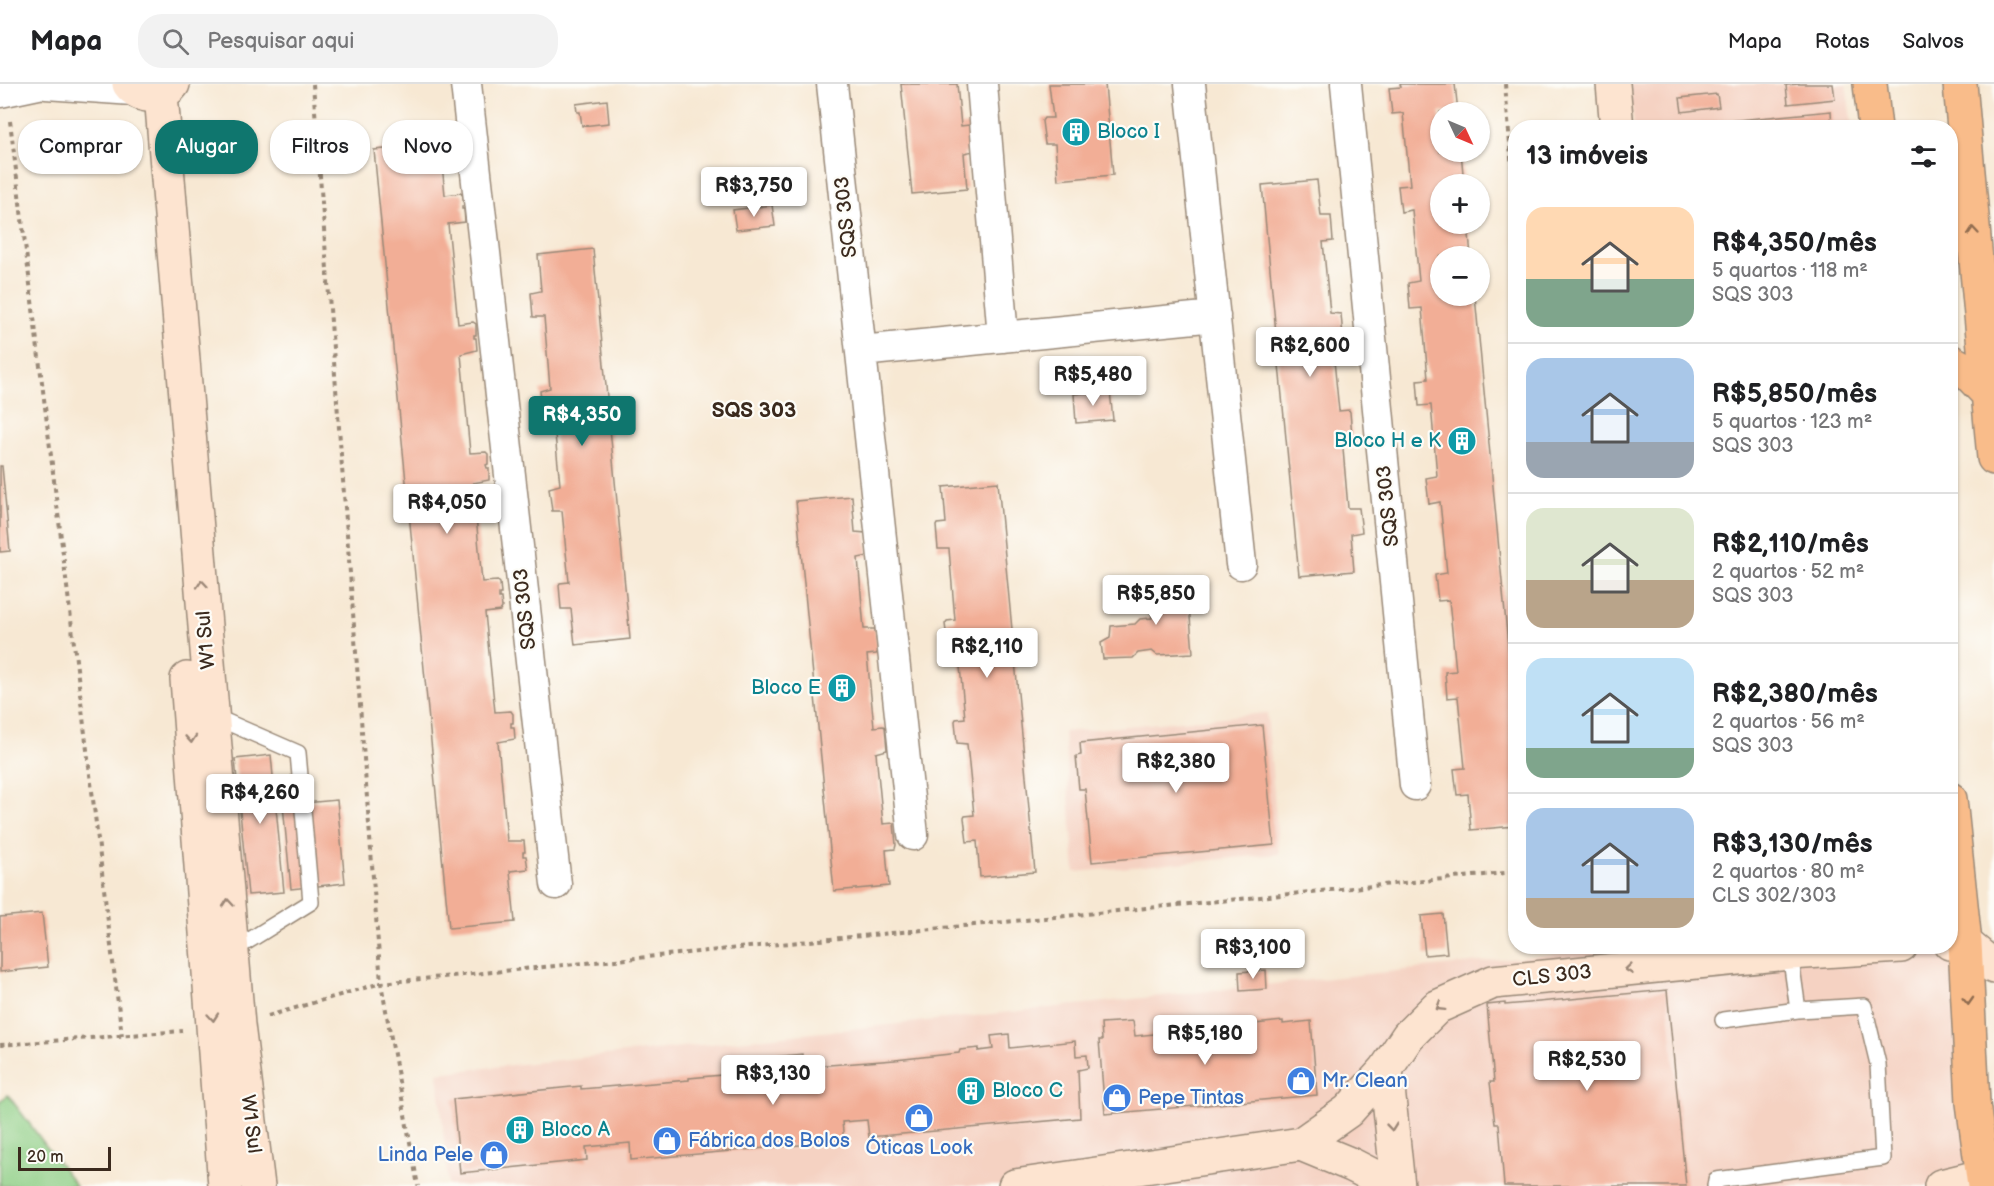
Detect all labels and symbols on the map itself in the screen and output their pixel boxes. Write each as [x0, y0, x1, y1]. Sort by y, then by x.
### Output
north arrow [1430, 102, 1490, 162]
building icon: Bloco I [1060, 116, 1092, 148]
place label: Bloco I [1097, 120, 1160, 144]
pin: R$3,750 [699, 167, 809, 218]
street label: SQS 303 [830, 175, 862, 259]
one-way arrow [1967, 227, 1980, 236]
pin: R$2,600 [1255, 327, 1365, 378]
pin: R$5,480 [1038, 356, 1148, 407]
pin: R$4,350 [527, 396, 637, 447]
district label: SQS 303 [712, 398, 796, 423]
building icon: Bloco H e K [1446, 425, 1478, 457]
place label: Bloco H e K [1334, 429, 1441, 453]
street label: SQS 303 [1372, 464, 1404, 548]
pin: R$4,050 [392, 484, 502, 535]
street label: SQS 303 [509, 567, 541, 651]
pin: R$5,850 [1101, 575, 1211, 626]
one-way arrow [195, 579, 208, 588]
street label: W1 Sul [191, 610, 221, 670]
pin: R$2,110 [932, 628, 1042, 679]
building icon: Bloco E [826, 672, 858, 704]
place label: Bloco E [751, 676, 821, 700]
one-way arrow [184, 734, 197, 743]
pin: R$2,380 [1121, 743, 1231, 794]
pin: R$4,260 [205, 774, 315, 825]
one-way arrow [222, 899, 235, 908]
pin: R$3,100 [1198, 929, 1308, 980]
street label: CLS 303 [1511, 960, 1593, 992]
one-way arrow [1624, 962, 1633, 975]
one-way arrow [1962, 996, 1975, 1005]
one-way arrow [1436, 1000, 1446, 1012]
one-way arrow [206, 1013, 219, 1022]
pin: R$5,180 [1150, 1015, 1260, 1066]
pin: R$2,530 [1532, 1041, 1642, 1092]
pin: R$3,130 [718, 1055, 828, 1106]
shop icon: Mr. Clean [1285, 1065, 1317, 1097]
place label: Mr. Clean [1322, 1069, 1408, 1093]
building icon: Bloco C [955, 1075, 987, 1107]
place label: Bloco C [992, 1079, 1063, 1103]
shop icon: Pepe Tintas [1101, 1082, 1133, 1114]
place label: Pepe Tintas [1138, 1086, 1244, 1110]
street label: W1 Sul [236, 1093, 266, 1155]
shop icon: Óticas Look [903, 1102, 935, 1134]
building icon: Bloco A [504, 1114, 536, 1146]
place label: Bloco A [541, 1118, 611, 1142]
one-way arrow [1385, 1122, 1398, 1131]
shop icon: Fábrica dos Bolos [651, 1125, 683, 1157]
place label: Fábrica dos Bolos [688, 1129, 850, 1153]
place label: Óticas Look [865, 1135, 973, 1160]
shop icon: Linda Pele [478, 1139, 510, 1171]
place label: Linda Pele [378, 1143, 473, 1167]
scale bar [18, 1144, 111, 1172]

